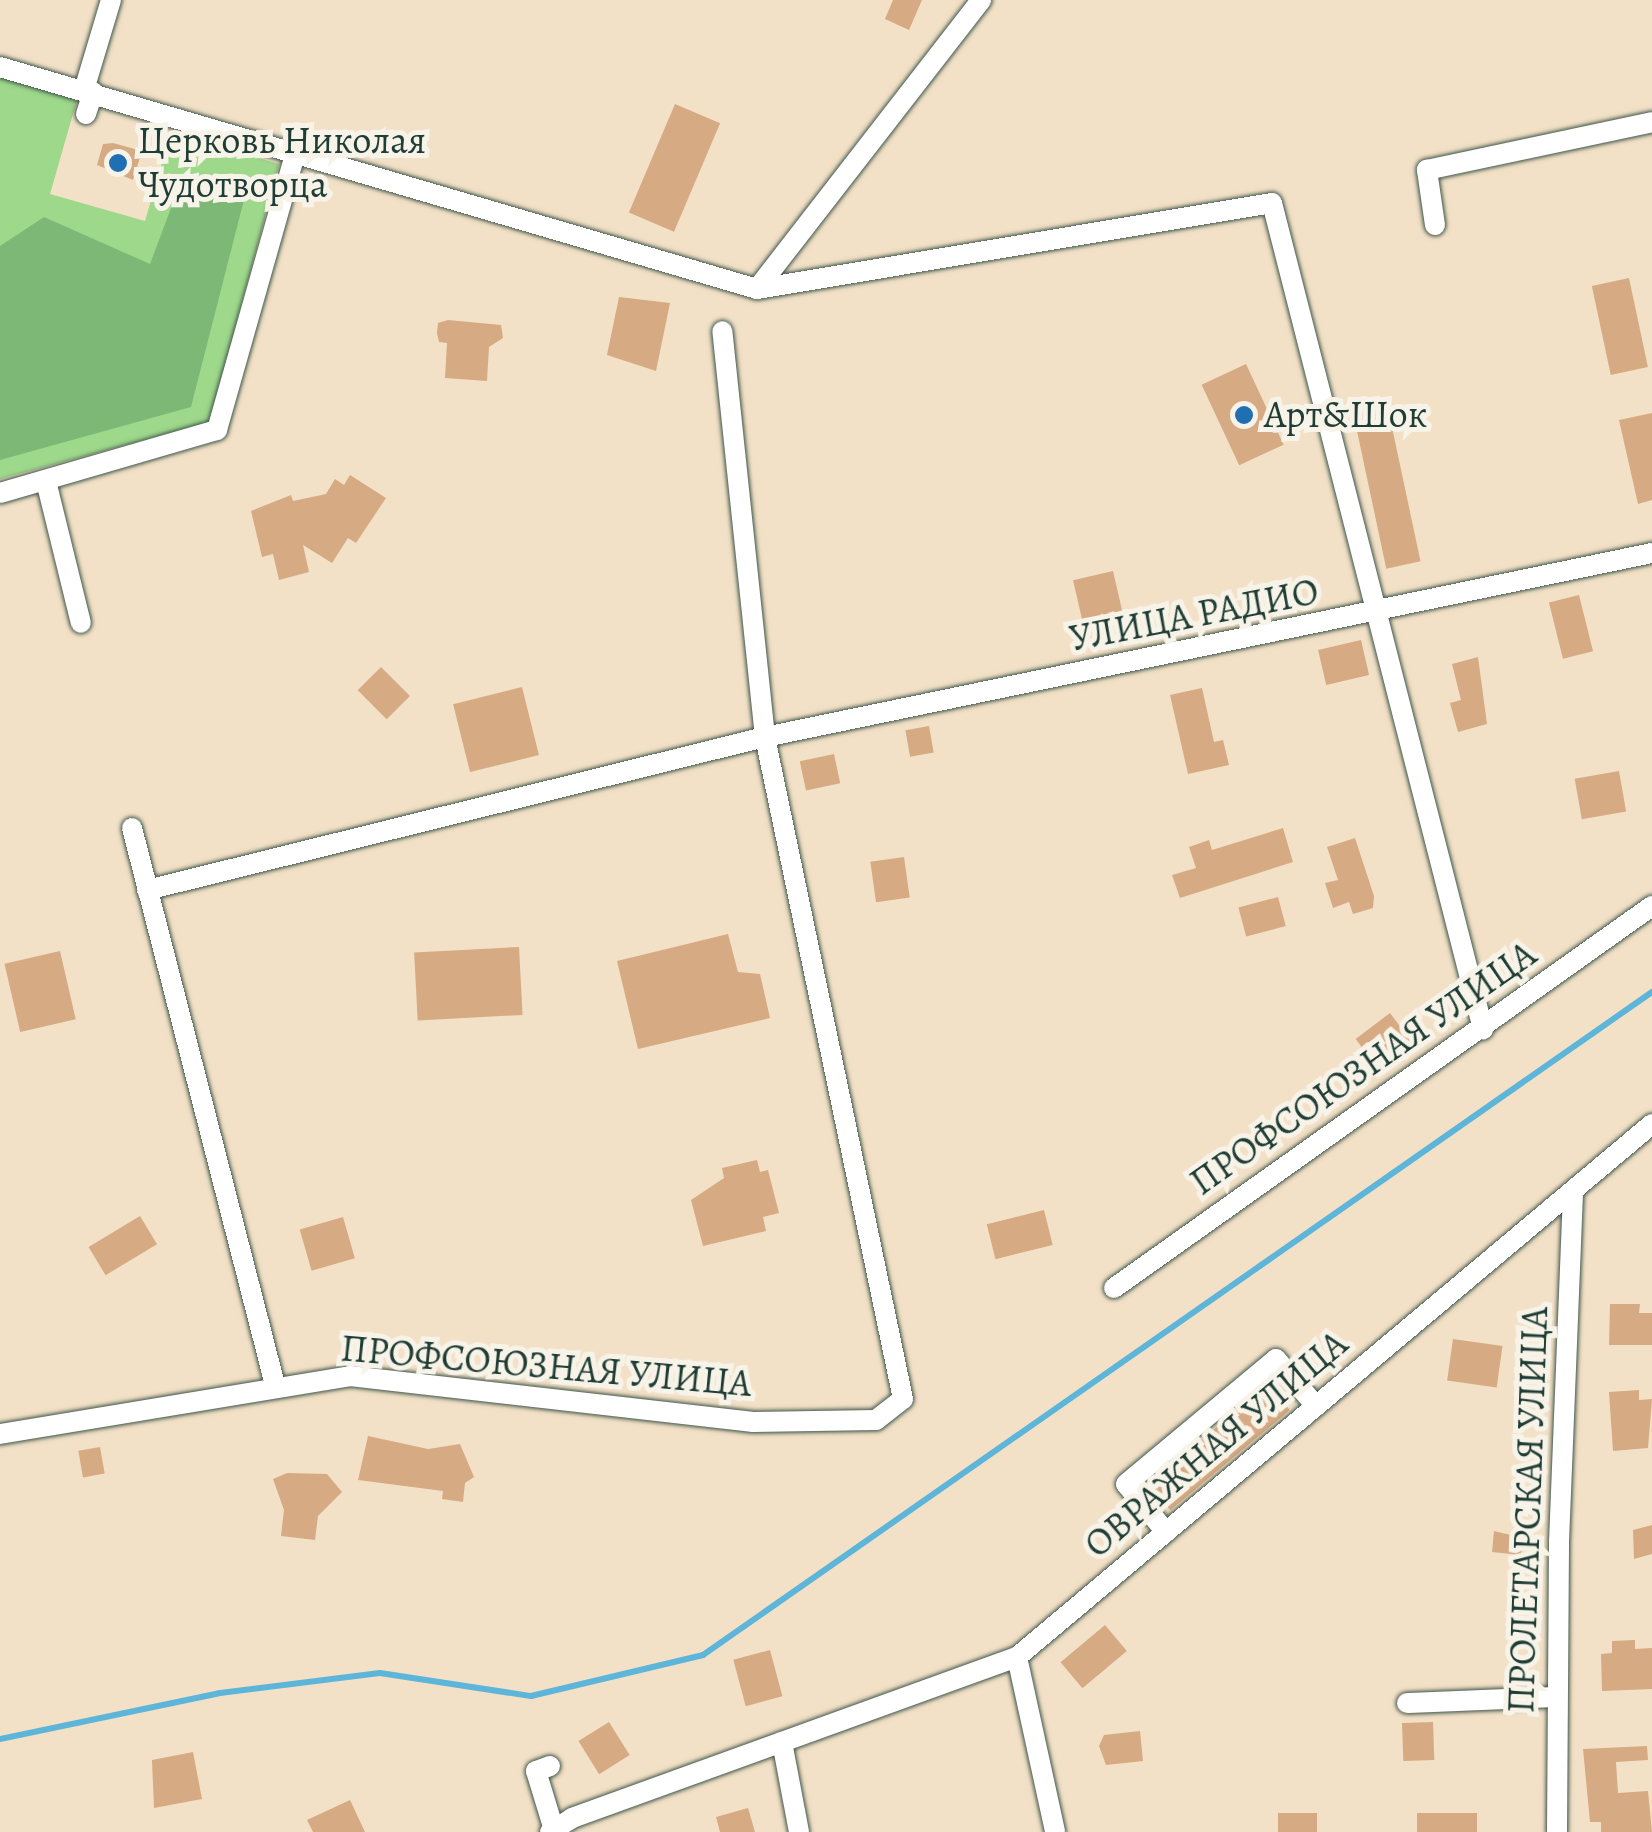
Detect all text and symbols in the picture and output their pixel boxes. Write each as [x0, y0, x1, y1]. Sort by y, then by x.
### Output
place label: Церковь Николая Чудотворца [138, 118, 426, 208]
marker: Церковь Николая Чудотворца [107, 152, 129, 174]
place label: Арт&Шок [1264, 392, 1428, 438]
marker: Арт&Шок [1233, 404, 1255, 426]
street label: УЛИЦА РАДИО [1066, 569, 1322, 661]
street label: ПРОФСОЮЗНАЯ УЛИЦА [1181, 931, 1545, 1205]
street label: ПРОЛЕТАРСКАЯ УЛИЦА [1498, 1306, 1558, 1714]
street label: ОВРАЖНАЯ УЛИЦА [1075, 1321, 1357, 1567]
street label: ПРОФСОЮЗНАЯ УЛИЦА [339, 1325, 753, 1407]

